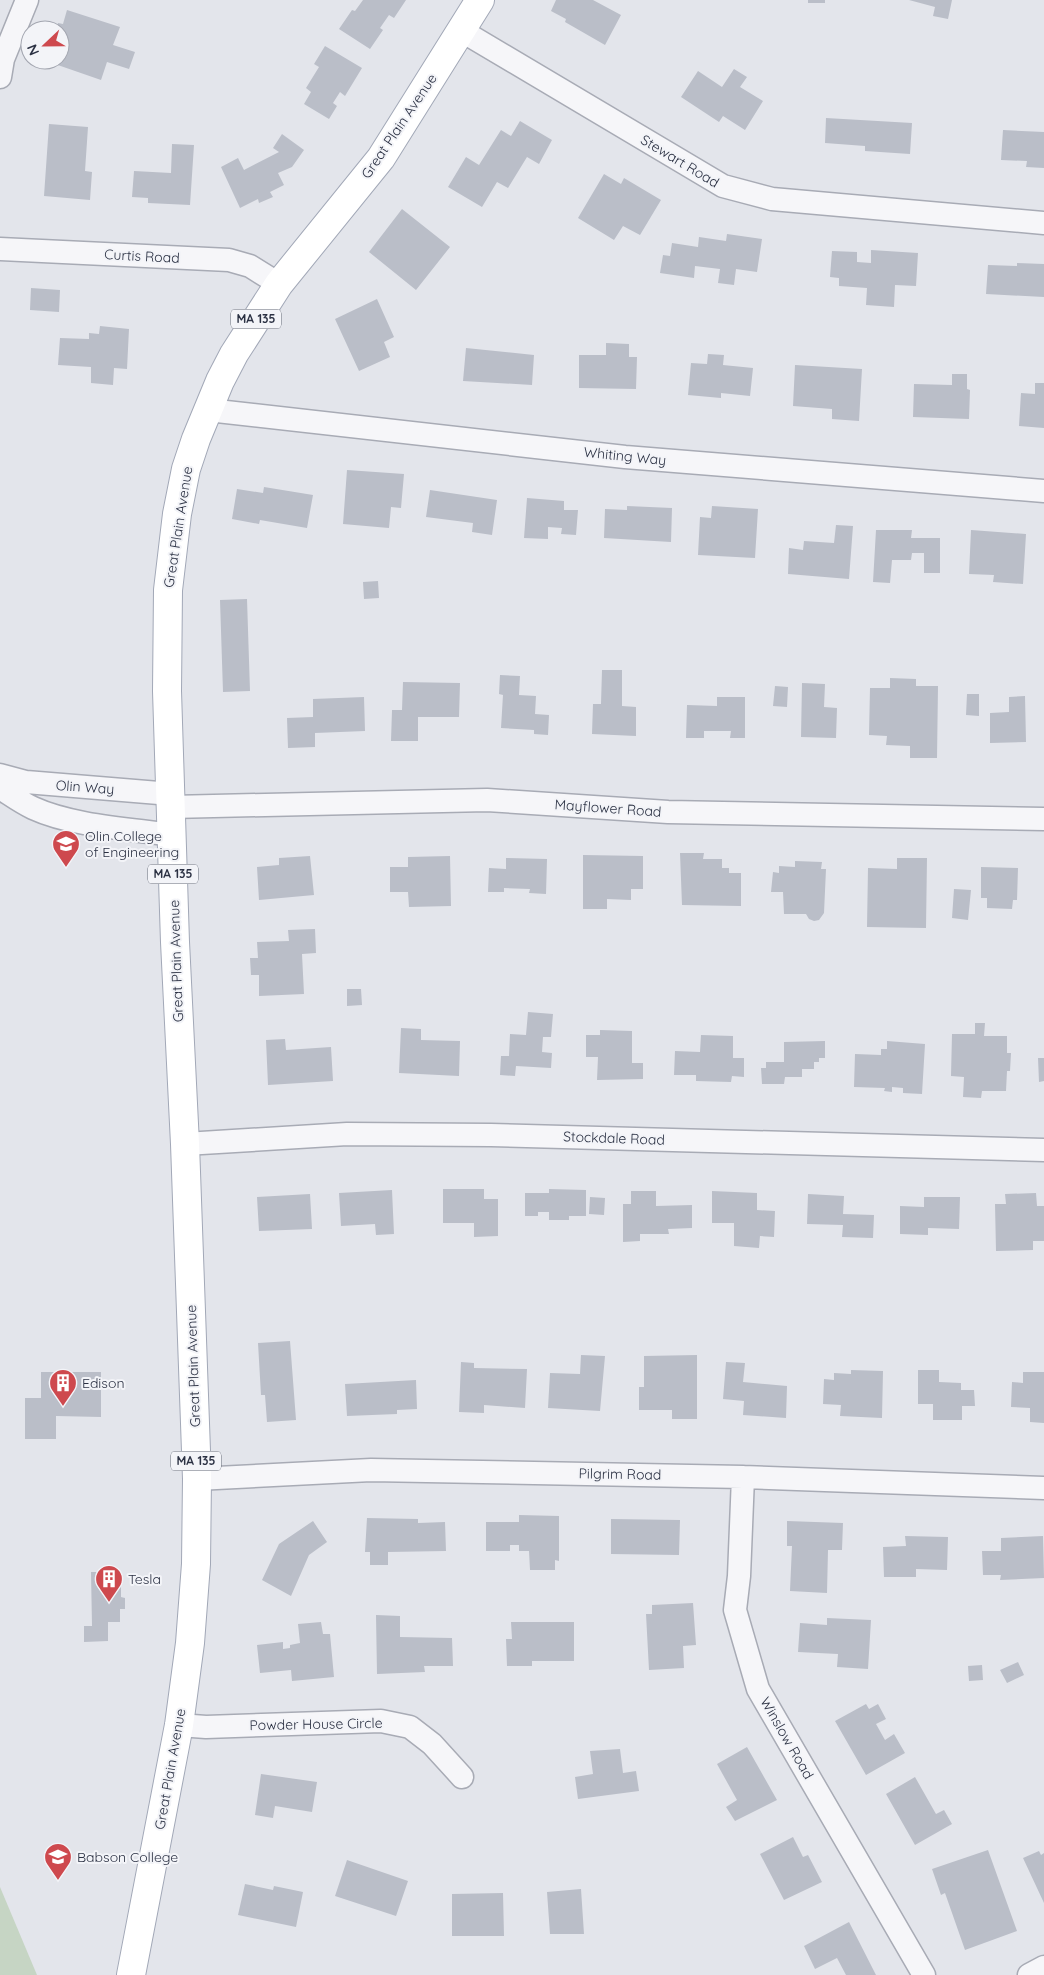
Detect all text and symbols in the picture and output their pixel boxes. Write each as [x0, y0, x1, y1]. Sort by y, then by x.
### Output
north arrow [20, 20, 70, 70]
text: N [23, 42, 43, 58]
street label: Great Plain Avenue [357, 70, 441, 182]
street label: Stewart Road [638, 131, 722, 191]
street label: Curtis Road [104, 245, 180, 267]
road number: MA 135 [231, 310, 281, 328]
street label: Whiting Way [583, 443, 667, 469]
street label: Great Plain Avenue [160, 465, 196, 589]
street label: Olin Way [55, 776, 115, 798]
street label: Mayflower Road [554, 795, 662, 821]
place label: Olin College of Engineering [85, 827, 179, 861]
school or university icon: Olin College of Engineering [51, 829, 81, 868]
road number: MA 135 [148, 864, 198, 884]
street label: Great Plain Avenue [165, 899, 187, 1023]
street label: Stockdale Road [563, 1127, 665, 1149]
street label: Great Plain Avenue [182, 1304, 204, 1428]
building icon: Edison [48, 1368, 78, 1407]
place label: Edison [82, 1374, 124, 1392]
road number: MA 135 [171, 1452, 221, 1470]
street label: Pilgrim Road [578, 1464, 662, 1484]
building icon: Tesla [94, 1564, 124, 1603]
place label: Tesla [128, 1570, 161, 1588]
street label: Winslow Road [756, 1694, 818, 1782]
street label: Great Plain Avenue [150, 1707, 190, 1831]
street label: Powder House Circle [249, 1714, 383, 1734]
school or university icon: Babson College [43, 1842, 73, 1881]
place label: Babson College [77, 1848, 178, 1866]

